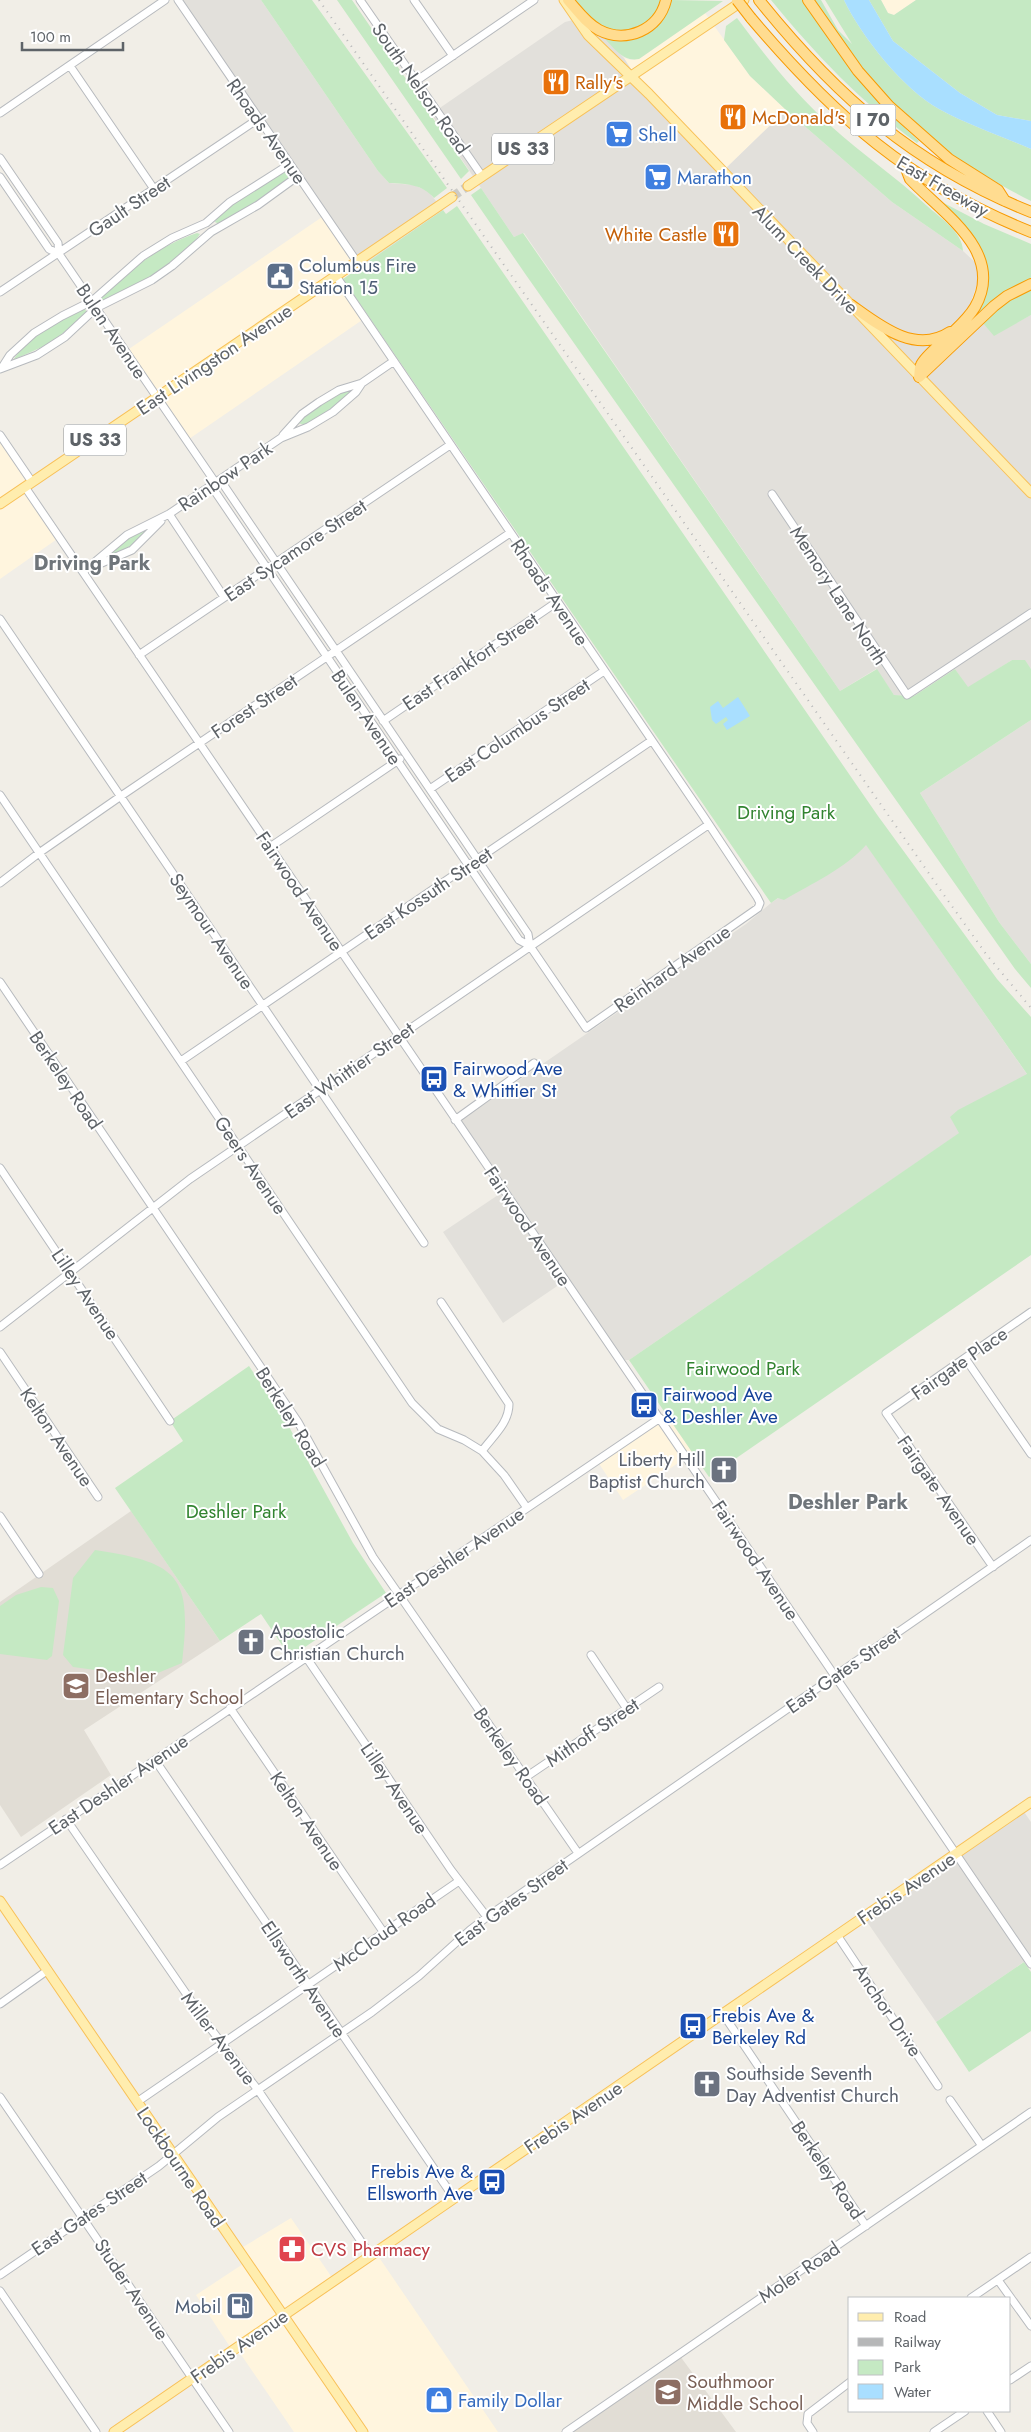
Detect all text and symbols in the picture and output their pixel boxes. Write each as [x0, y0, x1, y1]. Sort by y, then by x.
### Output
street label: South Nelson Road [365, 17, 476, 159]
scale bar [22, 20, 124, 52]
text: 100 m [30, 26, 71, 48]
restaurant icon: Rally's [541, 67, 571, 97]
place label: Rally's [575, 69, 623, 96]
street label: Rhoads Avenue [220, 73, 313, 190]
restaurant icon: McDonald's [718, 102, 748, 132]
place label: McDonald's [752, 104, 846, 131]
road number: I 70 [850, 104, 896, 136]
supermarket icon: Shell [604, 119, 634, 149]
place label: Shell [638, 121, 677, 148]
road number: US 33 [492, 134, 554, 164]
street label: East Freeway [892, 149, 994, 224]
supermarket icon: Marathon [643, 162, 673, 192]
place label: Marathon [677, 164, 752, 191]
street label: Gault Street [83, 169, 176, 244]
street label: Alum Creek Drive [746, 199, 865, 320]
restaurant icon: White Castle [711, 219, 741, 249]
place label: White Castle [605, 221, 707, 248]
place label: Columbus Fire Station 15 [299, 252, 416, 301]
public building icon: Columbus Fire Station 15 [265, 261, 295, 291]
street label: Bulen Avenue [70, 278, 154, 384]
street label: East Livingston Avenue [131, 297, 298, 422]
road number: US 33 [64, 424, 126, 456]
street label: Rainbow Park [173, 435, 278, 518]
street label: East Sycamore Street [219, 492, 372, 608]
street label: Memory Lane North [783, 520, 894, 670]
street label: Rhoads Avenue [504, 534, 595, 651]
district label: Driving Park [34, 549, 151, 578]
street label: East Frankfort Street [397, 606, 544, 717]
street label: Bulen Avenue [325, 664, 409, 770]
street label: Forest Street [206, 667, 303, 745]
street label: East Columbus Street [439, 672, 595, 789]
park label: Driving Park [737, 799, 836, 826]
street label: Fairwood Avenue [249, 826, 350, 957]
street label: East Kossuth Street [359, 840, 498, 946]
street label: Seymour Avenue [163, 868, 261, 995]
street label: Reinhard Avenue [609, 918, 736, 1019]
street label: East Whittier Street [279, 1015, 420, 1125]
street label: Berkeley Road [23, 1026, 109, 1135]
place label: Fairwood Ave & Whittier St [453, 1055, 563, 1104]
bus stop icon: Fairwood Ave & Whittier St [419, 1064, 449, 1094]
street label: Geers Avenue [208, 1111, 294, 1220]
street label: Fairwood Avenue [477, 1161, 578, 1292]
street label: Lilley Avenue [45, 1243, 126, 1346]
street label: Fairgate Place [906, 1320, 1013, 1407]
park label: Fairwood Park [686, 1355, 801, 1382]
street label: Berkeley Road [249, 1362, 332, 1473]
place label: Fairwood Ave & Deshler Ave [663, 1381, 778, 1430]
street label: Kelton Avenue [13, 1382, 100, 1492]
bus stop icon: Fairwood Ave & Deshler Ave [629, 1390, 659, 1420]
street label: Fairgate Avenue [891, 1430, 987, 1551]
place label: Liberty Hill Baptist Church [589, 1446, 705, 1495]
church icon: Liberty Hill Baptist Church [709, 1455, 739, 1485]
district label: Deshler Park [788, 1488, 909, 1517]
street label: Fairwood Avenue [705, 1495, 806, 1626]
park label: Deshler Park [186, 1498, 287, 1525]
street label: East Deshler Avenue [379, 1500, 530, 1614]
place label: Apostolic Christian Church [270, 1618, 405, 1667]
street label: East Gates Street [780, 1621, 906, 1720]
church icon: Apostolic Christian Church [236, 1627, 266, 1657]
place label: Deshler Elementary School [95, 1662, 244, 1711]
school or university icon: Deshler Elementary School [61, 1671, 91, 1701]
street label: Mithoff Street [540, 1691, 645, 1774]
street label: Berkeley Road [467, 1702, 554, 1811]
street label: East Deshler Avenue [43, 1727, 194, 1841]
street label: Lilley Avenue [354, 1737, 435, 1840]
street label: Kelton Avenue [263, 1766, 350, 1876]
street label: Frebis Avenue [852, 1845, 961, 1931]
street label: East Gates Street [449, 1852, 574, 1953]
street label: McCloud Road [328, 1887, 441, 1978]
street label: Ellsworth Avenue [254, 1915, 353, 2043]
street label: Anchor Drive [847, 1959, 929, 2062]
street label: Miller Avenue [175, 1986, 263, 2091]
place label: Frebis Ave & Berkeley Rd [712, 2002, 814, 2051]
bus stop icon: Frebis Ave & Berkeley Rd [678, 2011, 708, 2041]
place label: Southside Seventh Day Adventist Church [726, 2060, 899, 2109]
church icon: Southside Seventh Day Adventist Church [692, 2069, 722, 2099]
street label: Frebis Avenue [519, 2074, 628, 2160]
street label: Lockbourne Road [130, 2101, 231, 2233]
street label: Berkeley Road [785, 2116, 871, 2225]
place label: Frebis Ave & Ellsworth Ave [367, 2158, 473, 2207]
street label: East Gates Street [26, 2164, 153, 2262]
bus stop icon: Frebis Ave & Ellsworth Ave [477, 2167, 507, 2197]
street label: Studer Avenue [88, 2233, 176, 2345]
pharmacy icon: CVS Pharmacy [277, 2234, 307, 2264]
street label: Moler Road [753, 2235, 845, 2310]
place label: CVS Pharmacy [311, 2236, 430, 2263]
fuel station icon: Mobil [225, 2291, 255, 2321]
place label: Mobil [175, 2293, 221, 2320]
legend [848, 2297, 1011, 2412]
street label: Frebis Avenue [185, 2303, 294, 2390]
text: Road [894, 2306, 926, 2328]
text: Railway [894, 2331, 941, 2353]
text: Park [894, 2356, 921, 2378]
place label: Southmoor Middle School [687, 2368, 803, 2417]
school or university icon: Southmoor Middle School [653, 2377, 683, 2407]
text: Water [894, 2381, 932, 2403]
shop icon: Family Dollar [424, 2385, 454, 2415]
place label: Family Dollar [458, 2387, 562, 2414]

